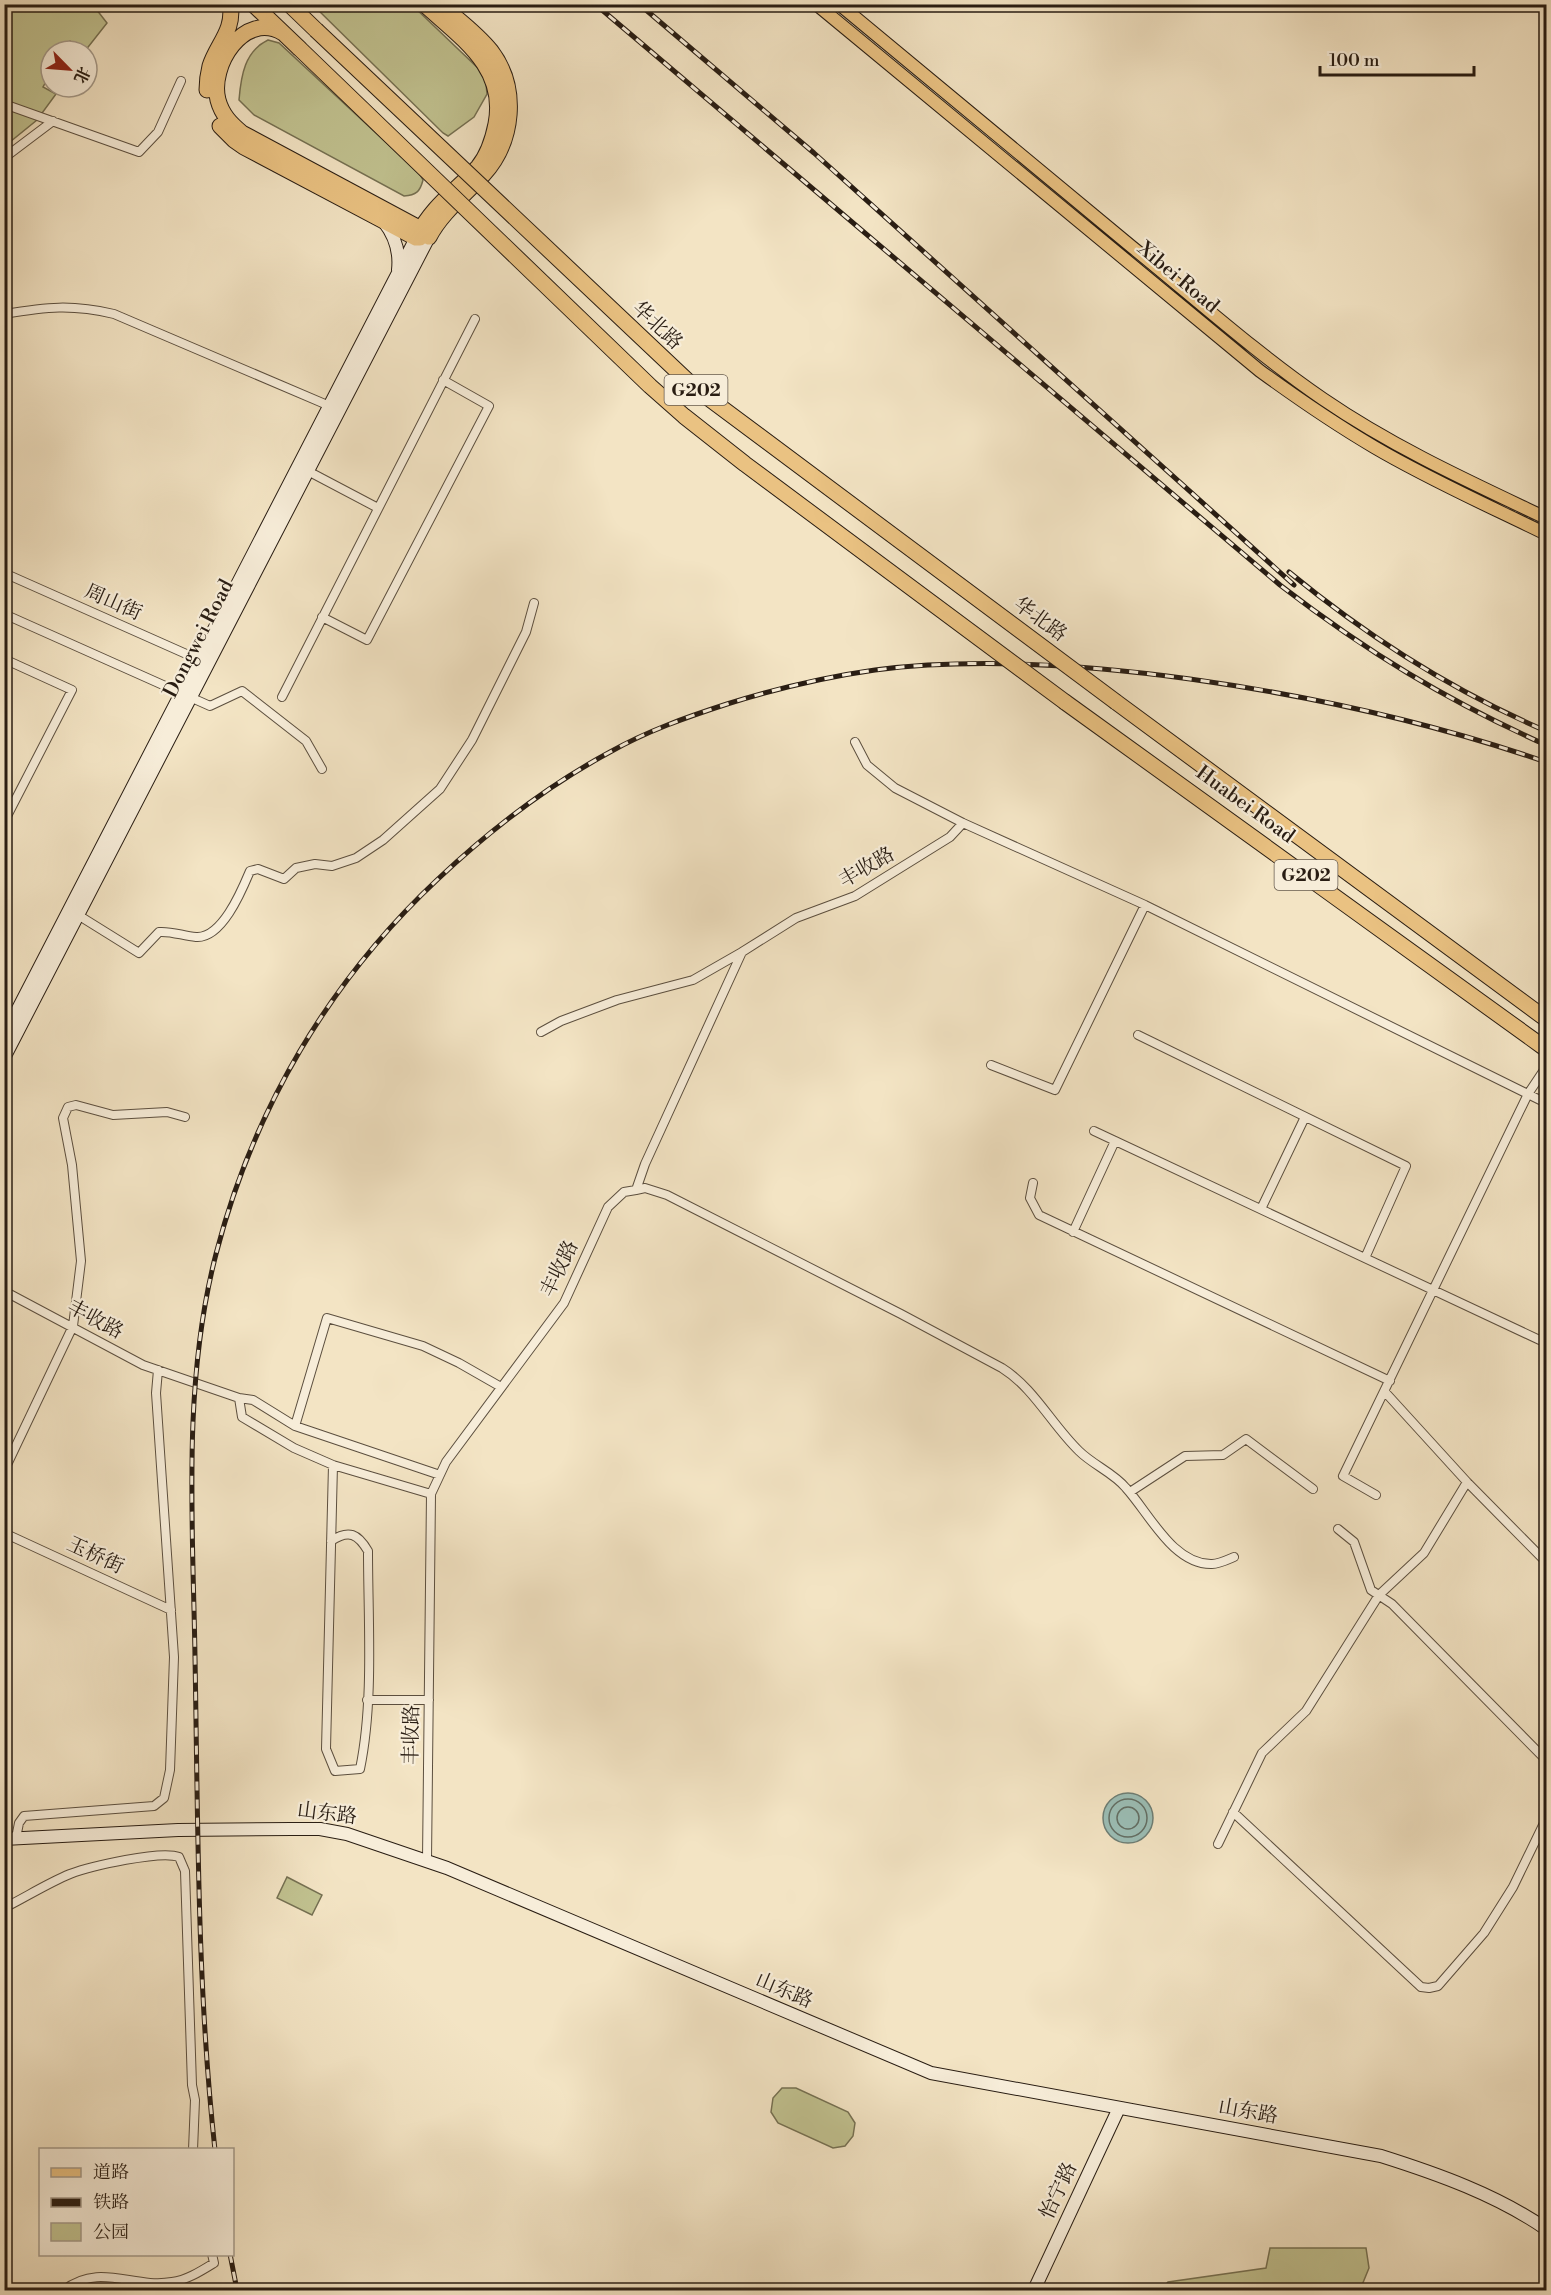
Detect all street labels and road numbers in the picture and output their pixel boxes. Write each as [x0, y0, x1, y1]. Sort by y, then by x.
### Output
street label: Xibei Road [1131, 236, 1224, 320]
street label: 华北路 [627, 296, 687, 356]
road number: G202 [664, 375, 728, 405]
street label: Dongwei Road [158, 575, 240, 703]
street label: 周山街 [81, 579, 145, 627]
street label: 华北路 [1008, 592, 1072, 648]
street label: Huabei Road [1191, 761, 1300, 850]
street label: 丰收路 [835, 842, 899, 894]
road number: G202 [1274, 860, 1338, 890]
street label: 丰收路 [536, 1237, 584, 1301]
street label: 丰收路 [63, 1295, 127, 1345]
street label: 玉桥街 [63, 1532, 127, 1580]
street label: 丰收路 [399, 1705, 425, 1765]
street label: 山东路 [296, 1798, 358, 1830]
street label: 山东路 [752, 1968, 816, 2014]
street label: 山东路 [1216, 2094, 1280, 2130]
street label: 怡宁路 [1035, 2159, 1083, 2223]

